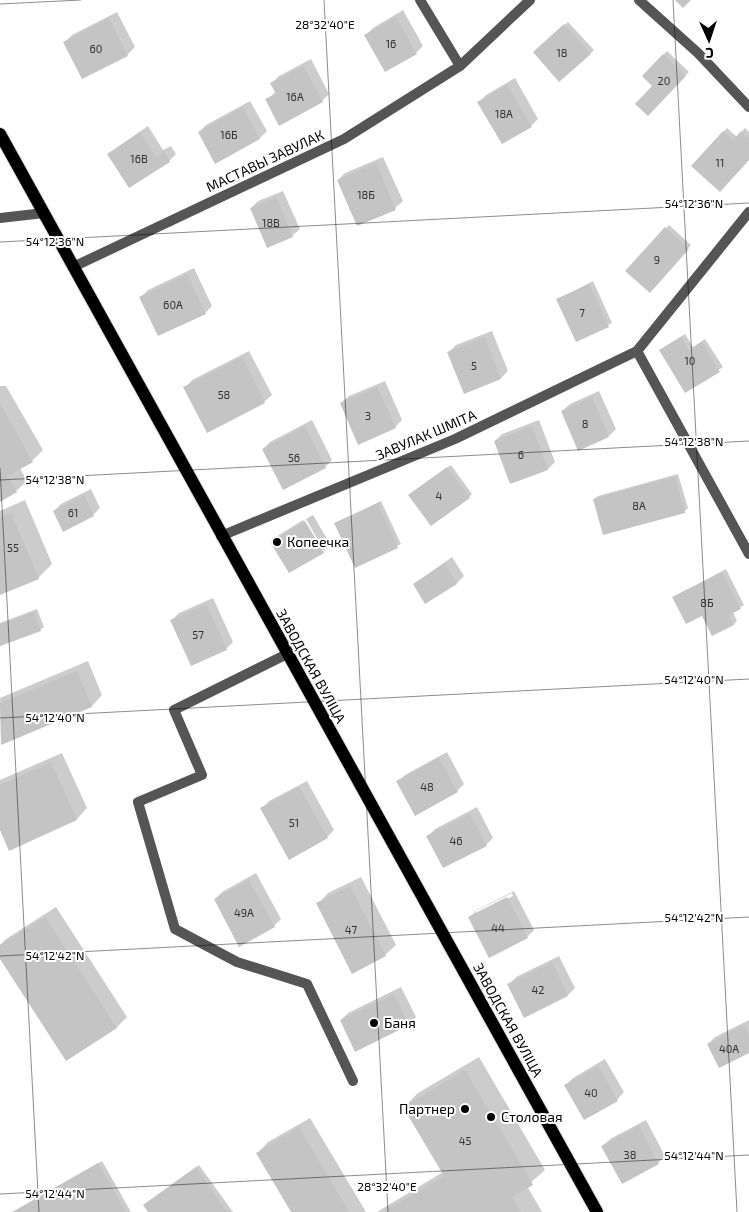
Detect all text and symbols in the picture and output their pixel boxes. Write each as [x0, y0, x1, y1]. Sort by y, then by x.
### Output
north arrow [684, 15, 734, 65]
text: 28°32'40"E [295, 17, 355, 31]
house number: 16 [386, 37, 396, 50]
house number: 60 [90, 42, 102, 55]
text: С [705, 45, 714, 62]
house number: 18 [556, 46, 568, 59]
house number: 20 [658, 74, 670, 87]
house number: 16А [286, 90, 304, 103]
house number: 18А [495, 107, 513, 120]
street label: МАСТАВЫ ЗАВУЛАК [203, 126, 326, 195]
house number: 16Б [220, 128, 238, 141]
house number: 16В [130, 152, 148, 165]
house number: 11 [716, 156, 724, 169]
house number: 18Б [357, 188, 375, 201]
text: 54°12'36"N [665, 196, 723, 210]
house number: 18В [262, 216, 280, 229]
text: 54°12'36"N [26, 234, 84, 248]
house number: 9 [654, 253, 660, 266]
house number: 60А [163, 298, 183, 311]
house number: 7 [579, 306, 585, 319]
house number: 10 [684, 354, 696, 367]
house number: 5 [471, 359, 477, 372]
house number: 58 [218, 388, 230, 401]
street label: ЗАВУЛАК ШМІТА [373, 406, 479, 463]
house number: 3 [365, 409, 371, 422]
house number: 8 [582, 417, 588, 430]
text: 54°12'38"N [665, 434, 723, 448]
house number: 6 [518, 448, 524, 461]
house number: 56 [288, 451, 300, 464]
text: 54°12'38"N [26, 472, 84, 486]
house number: 4 [436, 489, 443, 502]
house number: 8А [632, 499, 646, 512]
house number: 61 [68, 506, 78, 519]
place label: Копеечка [287, 533, 349, 550]
marker: Копеечка [271, 536, 283, 548]
house number: 55 [7, 541, 19, 554]
house number: 8Б [700, 596, 714, 609]
street label: ЗАВОДСКАЯ ВУЛІЦА [273, 606, 350, 726]
house number: 57 [192, 628, 204, 641]
text: 54°12'40"N [664, 672, 724, 686]
text: 54°12'40"N [25, 710, 85, 724]
house number: 48 [420, 780, 434, 793]
house number: 51 [289, 816, 299, 829]
house number: 46 [449, 834, 463, 847]
house number: 49А [234, 906, 254, 919]
text: 54°12'42"N [665, 910, 723, 924]
house number: 44 [491, 921, 505, 934]
house number: 47 [345, 923, 358, 936]
text: 54°12'42"N [26, 948, 84, 962]
street label: ЗАВОДСКАЯ ВУЛІЦА [470, 960, 547, 1080]
house number: 42 [532, 983, 544, 996]
place label: Баня [384, 1014, 416, 1031]
marker: Баня [368, 1017, 380, 1029]
house number: 40А [719, 1042, 739, 1055]
house number: 40 [584, 1086, 598, 1099]
place label: Партнер [399, 1100, 455, 1117]
marker: Партнер [459, 1103, 471, 1115]
place label: Столовая [501, 1108, 563, 1125]
marker: Столовая [485, 1111, 497, 1123]
house number: 45 [459, 1134, 471, 1147]
house number: 38 [624, 1148, 636, 1161]
text: 54°12'44"N [664, 1148, 724, 1162]
text: 28°32'40"E [357, 1179, 417, 1193]
text: 54°12'44"N [25, 1186, 85, 1200]

